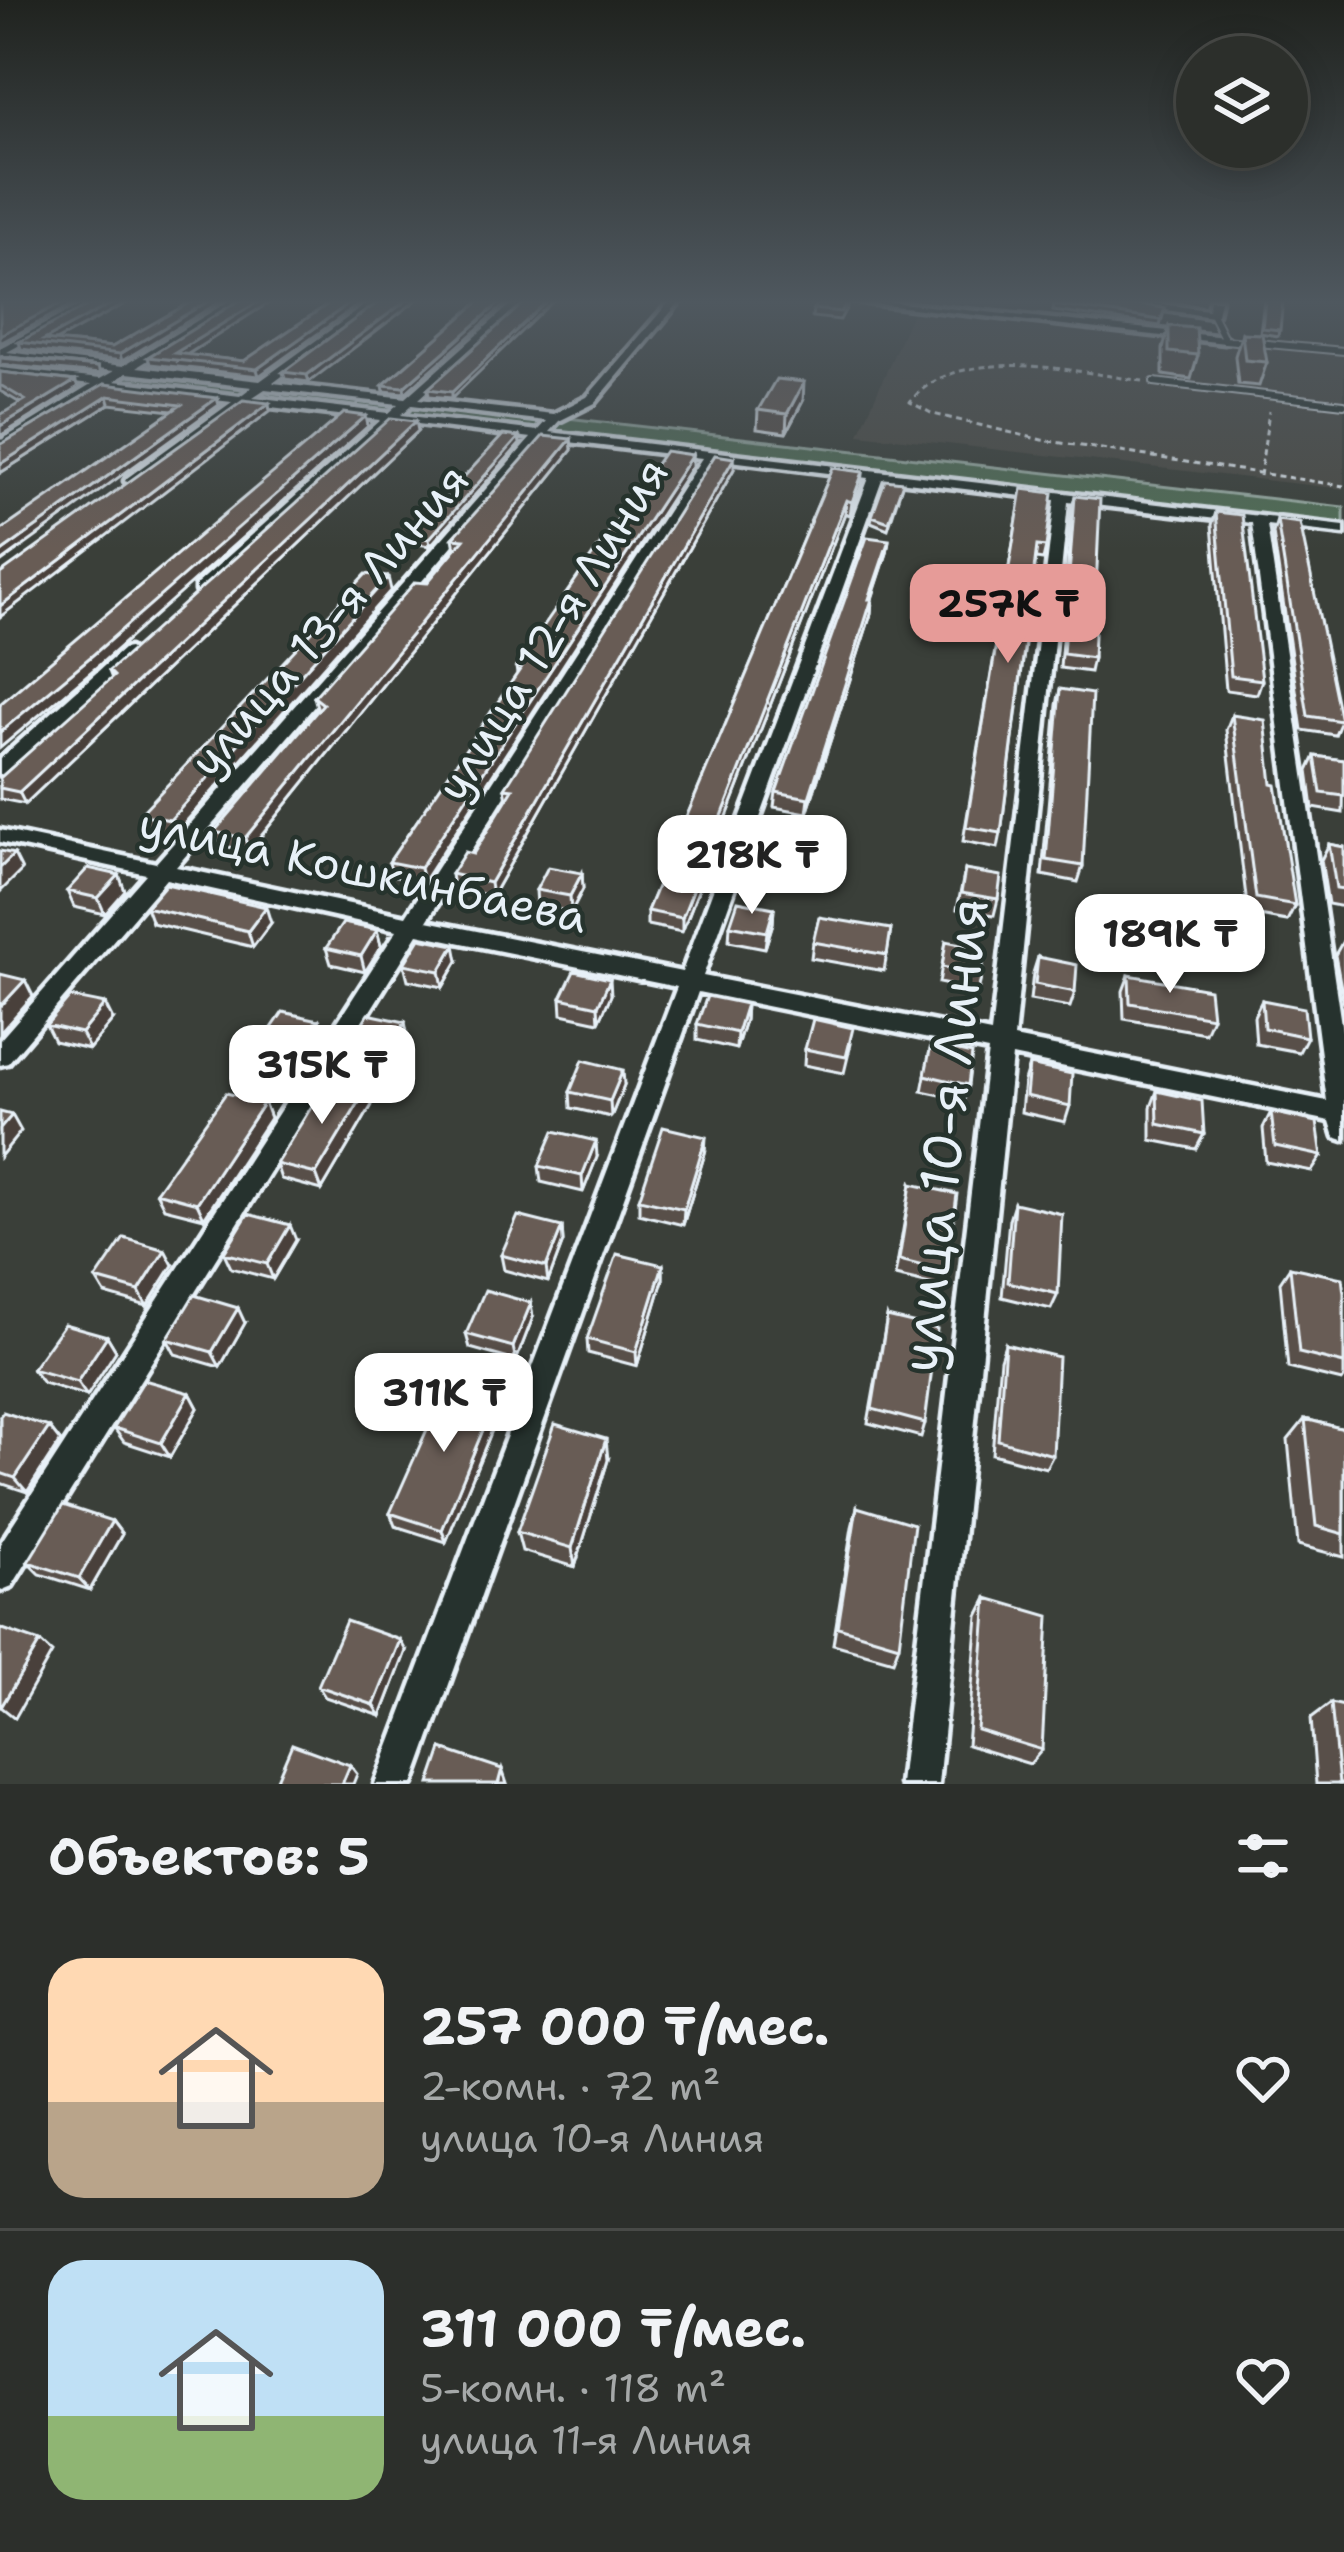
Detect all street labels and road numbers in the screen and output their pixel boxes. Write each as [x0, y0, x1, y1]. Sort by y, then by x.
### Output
street label: улица 12-я Линия [422, 446, 682, 812]
street label: улица 13-я Линия [176, 451, 482, 789]
street label: улица Кошкинбаева [134, 793, 592, 947]
street label: улица 10-я Линия [883, 894, 1005, 1376]

